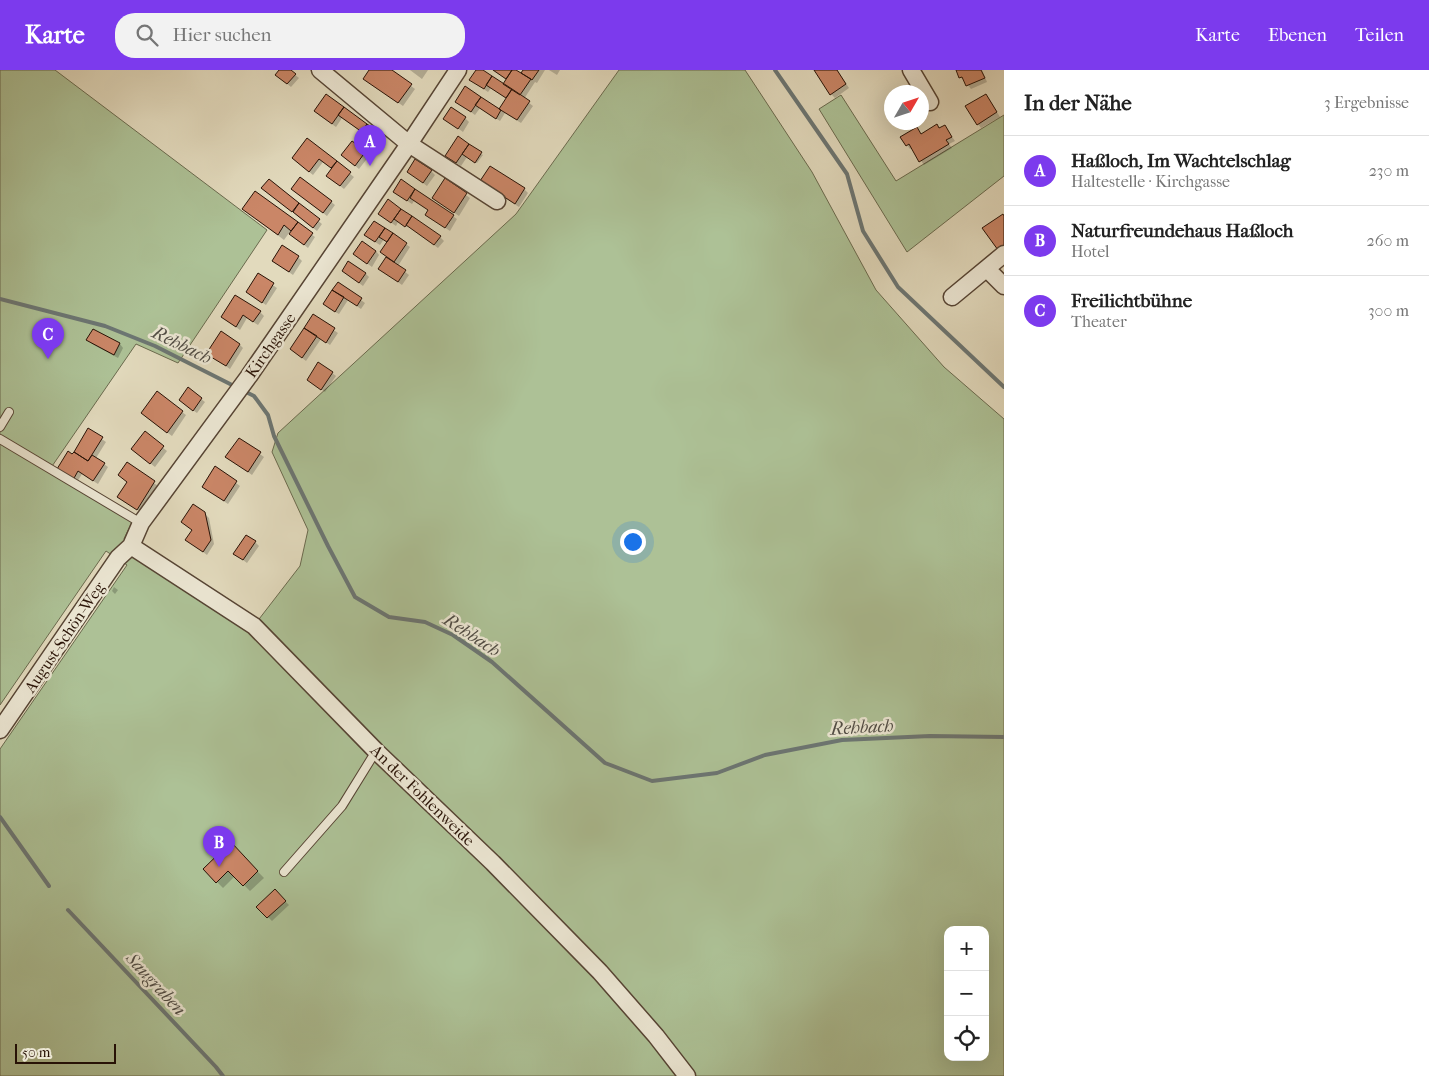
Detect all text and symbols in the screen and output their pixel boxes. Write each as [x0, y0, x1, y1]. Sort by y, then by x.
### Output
search box [115, 13, 465, 58]
text: Karte [25, 21, 85, 49]
icon: search [133, 21, 161, 49]
text: Hier suchen [173, 24, 272, 46]
text: Karte [1195, 25, 1240, 46]
text: Ebenen [1268, 25, 1327, 46]
text: Teilen [1355, 25, 1404, 46]
north arrow [884, 85, 929, 130]
text: In der Nähe [1024, 91, 1132, 115]
text: 3 Ergebnisse [1324, 93, 1409, 112]
pin: A [354, 125, 386, 166]
text: Haßloch, Im Wachtelschlag [1071, 150, 1291, 172]
text: A [1035, 161, 1045, 180]
text: 230 m [1369, 161, 1409, 180]
text: Haltestelle · Kirchgasse [1071, 172, 1230, 191]
text: Naturfreundehaus Haßloch [1071, 220, 1293, 242]
text: B [1035, 231, 1045, 250]
text: 260 m [1367, 231, 1409, 250]
text: Hotel [1071, 242, 1109, 261]
text: Freilichtbühne [1071, 290, 1192, 312]
text: C [1035, 301, 1045, 320]
text: 300 m [1368, 301, 1409, 320]
street label: Kirchgasse [241, 309, 300, 381]
text: Theater [1071, 312, 1127, 331]
pin: C [32, 318, 64, 359]
water label: Rehbach [148, 322, 215, 369]
your location [620, 529, 646, 555]
street label: August-Schön-Weg [20, 578, 109, 697]
water label: Rehbach [439, 609, 504, 661]
water label: Rehbach [829, 715, 894, 740]
street label: An der Fohlenweide [366, 740, 479, 850]
pin: B [203, 826, 235, 867]
map controls [944, 926, 989, 1061]
button: + [944, 926, 989, 971]
water label: Saugraben [121, 948, 190, 1020]
button: − [944, 971, 989, 1016]
button: locate [944, 1016, 989, 1061]
scale bar [15, 1041, 116, 1064]
text: 50 m [22, 1044, 50, 1061]

